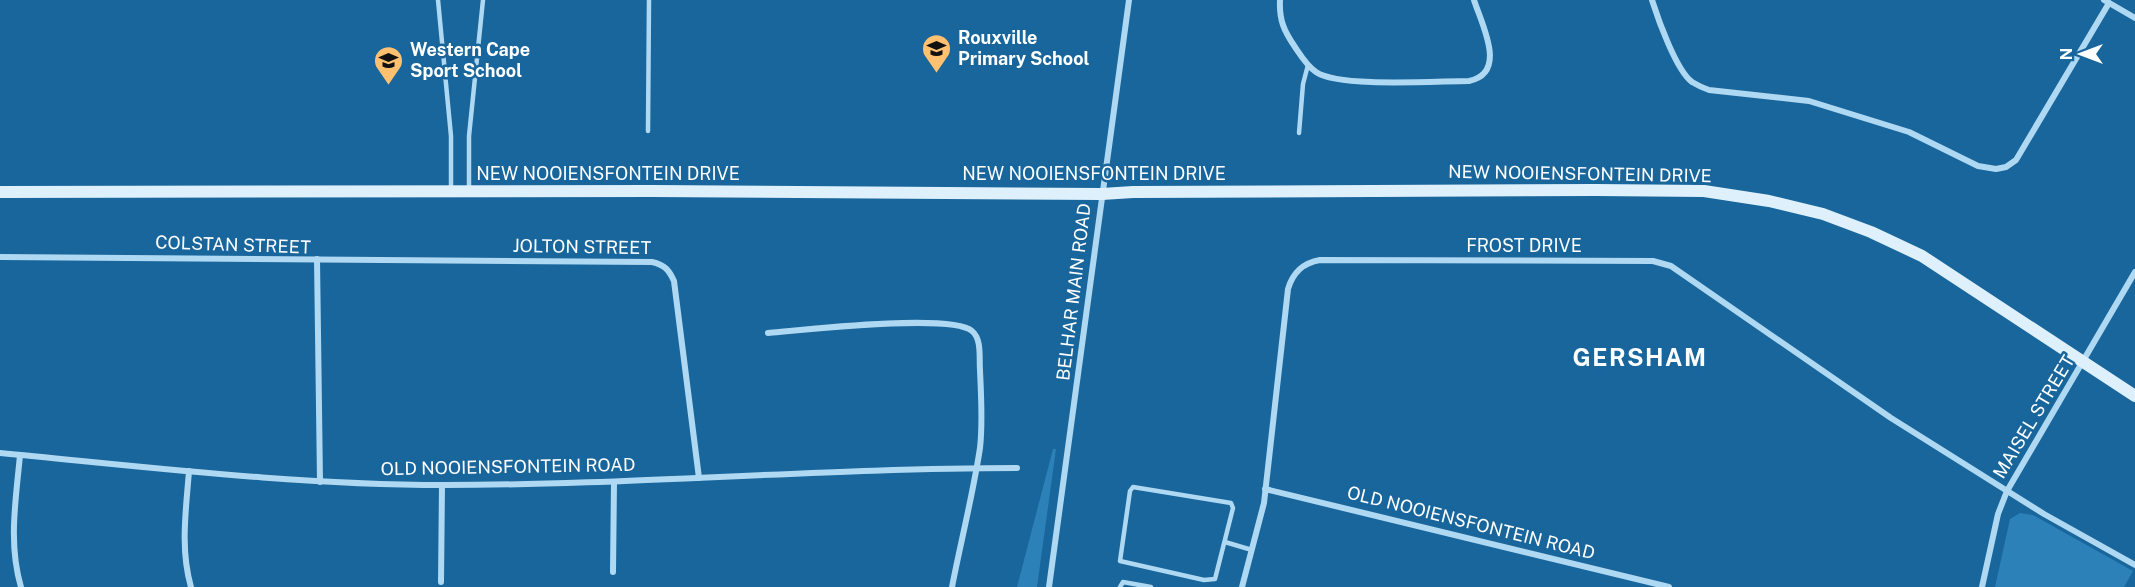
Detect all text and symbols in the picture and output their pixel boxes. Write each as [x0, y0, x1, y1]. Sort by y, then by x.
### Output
north arrow [2051, 24, 2111, 84]
place label: Rouxville Primary School [958, 27, 1090, 69]
school or university icon: Rouxville Primary School [921, 32, 953, 74]
place label: Western Cape Sport School [410, 39, 530, 81]
school or university icon: Western Cape Sport School [373, 44, 405, 86]
text: N [2057, 48, 2076, 60]
street label: NEW NOOIENSFONTEIN DRIVE [1448, 161, 1712, 186]
street label: NEW NOOIENSFONTEIN DRIVE [476, 163, 740, 184]
street label: NEW NOOIENSFONTEIN DRIVE [962, 163, 1226, 184]
street label: BELHAR MAIN ROAD [1052, 202, 1095, 382]
street label: COLSTAN STREET [155, 231, 312, 258]
street label: JOLTON STREET [512, 235, 652, 258]
street label: FROST DRIVE [1466, 235, 1582, 256]
district label: GERSHAM [1573, 343, 1707, 371]
street label: MAISEL STREET [1989, 351, 2079, 482]
street label: OLD NOOIENSFONTEIN ROAD [380, 454, 635, 479]
street label: OLD NOOIENSFONTEIN ROAD [1345, 482, 1597, 564]

